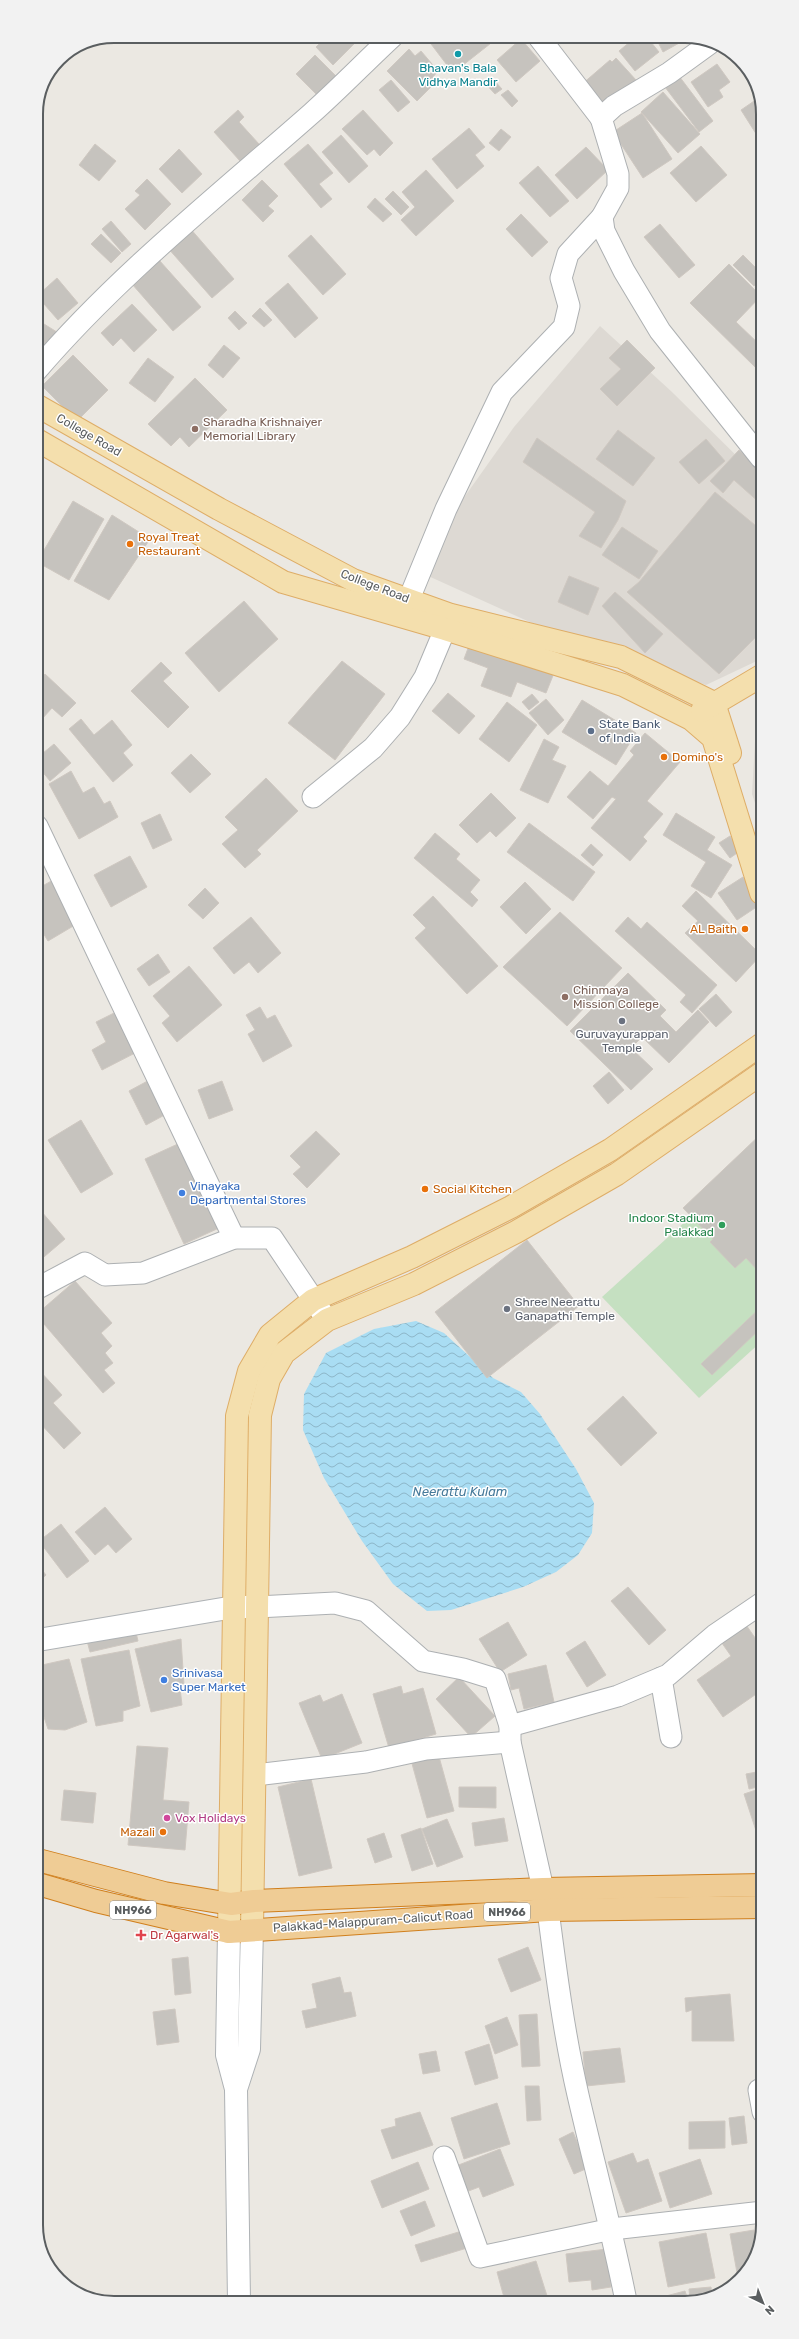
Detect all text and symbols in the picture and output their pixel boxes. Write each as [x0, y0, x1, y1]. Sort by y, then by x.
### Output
marker: Bhavan's Bala Vidhya Mandir [453, 49, 463, 59]
place label: Bhavan's Bala Vidhya Mandir [419, 61, 498, 89]
street label: College Road [54, 411, 124, 459]
place label: Sharadha Krishnaiyer Memorial Library [203, 415, 323, 443]
marker: Sharadha Krishnaiyer Memorial Library [190, 424, 200, 434]
place label: Royal Treat Restaurant [138, 530, 200, 558]
marker: Royal Treat Restaurant [125, 539, 135, 549]
street label: College Road [339, 566, 411, 606]
place label: State Bank of India [599, 717, 661, 745]
marker: State Bank of India [586, 726, 596, 736]
place label: Domino's [672, 750, 723, 764]
marker: Domino's [659, 752, 669, 762]
place label: AL Baith [690, 922, 737, 936]
marker: AL Baith [740, 924, 750, 934]
place label: Chinmaya Mission College [573, 983, 659, 1011]
marker: Chinmaya Mission College [560, 992, 570, 1002]
marker: Guruvayurappan Temple [617, 1016, 627, 1026]
place label: Guruvayurappan Temple [575, 1027, 669, 1055]
place label: Vinayaka Departmental Stores [190, 1179, 306, 1207]
place label: Social Kitchen [433, 1182, 512, 1196]
marker: Social Kitchen [420, 1184, 430, 1194]
marker: Vinayaka Departmental Stores [177, 1188, 187, 1198]
place label: Indoor Stadium Palakkad [629, 1211, 714, 1239]
marker: Indoor Stadium Palakkad [717, 1220, 727, 1230]
place label: Shree Neerattu Ganapathi Temple [515, 1295, 615, 1323]
marker: Shree Neerattu Ganapathi Temple [502, 1304, 512, 1314]
water label: Neerattu Kulam [413, 1484, 507, 1499]
place label: Srinivasa Super Market [172, 1666, 246, 1694]
marker: Srinivasa Super Market [159, 1675, 169, 1685]
place label: Vox Holidays [175, 1811, 246, 1825]
marker: Vox Holidays [162, 1813, 172, 1823]
place label: Mazali [120, 1825, 155, 1839]
marker: Mazali [158, 1827, 168, 1837]
road number: NH966 [110, 1901, 156, 1919]
road number: NH966 [484, 1903, 530, 1921]
street label: Palakkad-Malappuram-Calicut Road [272, 1907, 474, 1935]
place label: Dr Agarwal's [150, 1928, 219, 1942]
marker: Dr Agarwal's [135, 1929, 147, 1941]
north arrow [743, 2283, 783, 2323]
text: N [762, 2302, 777, 2317]

